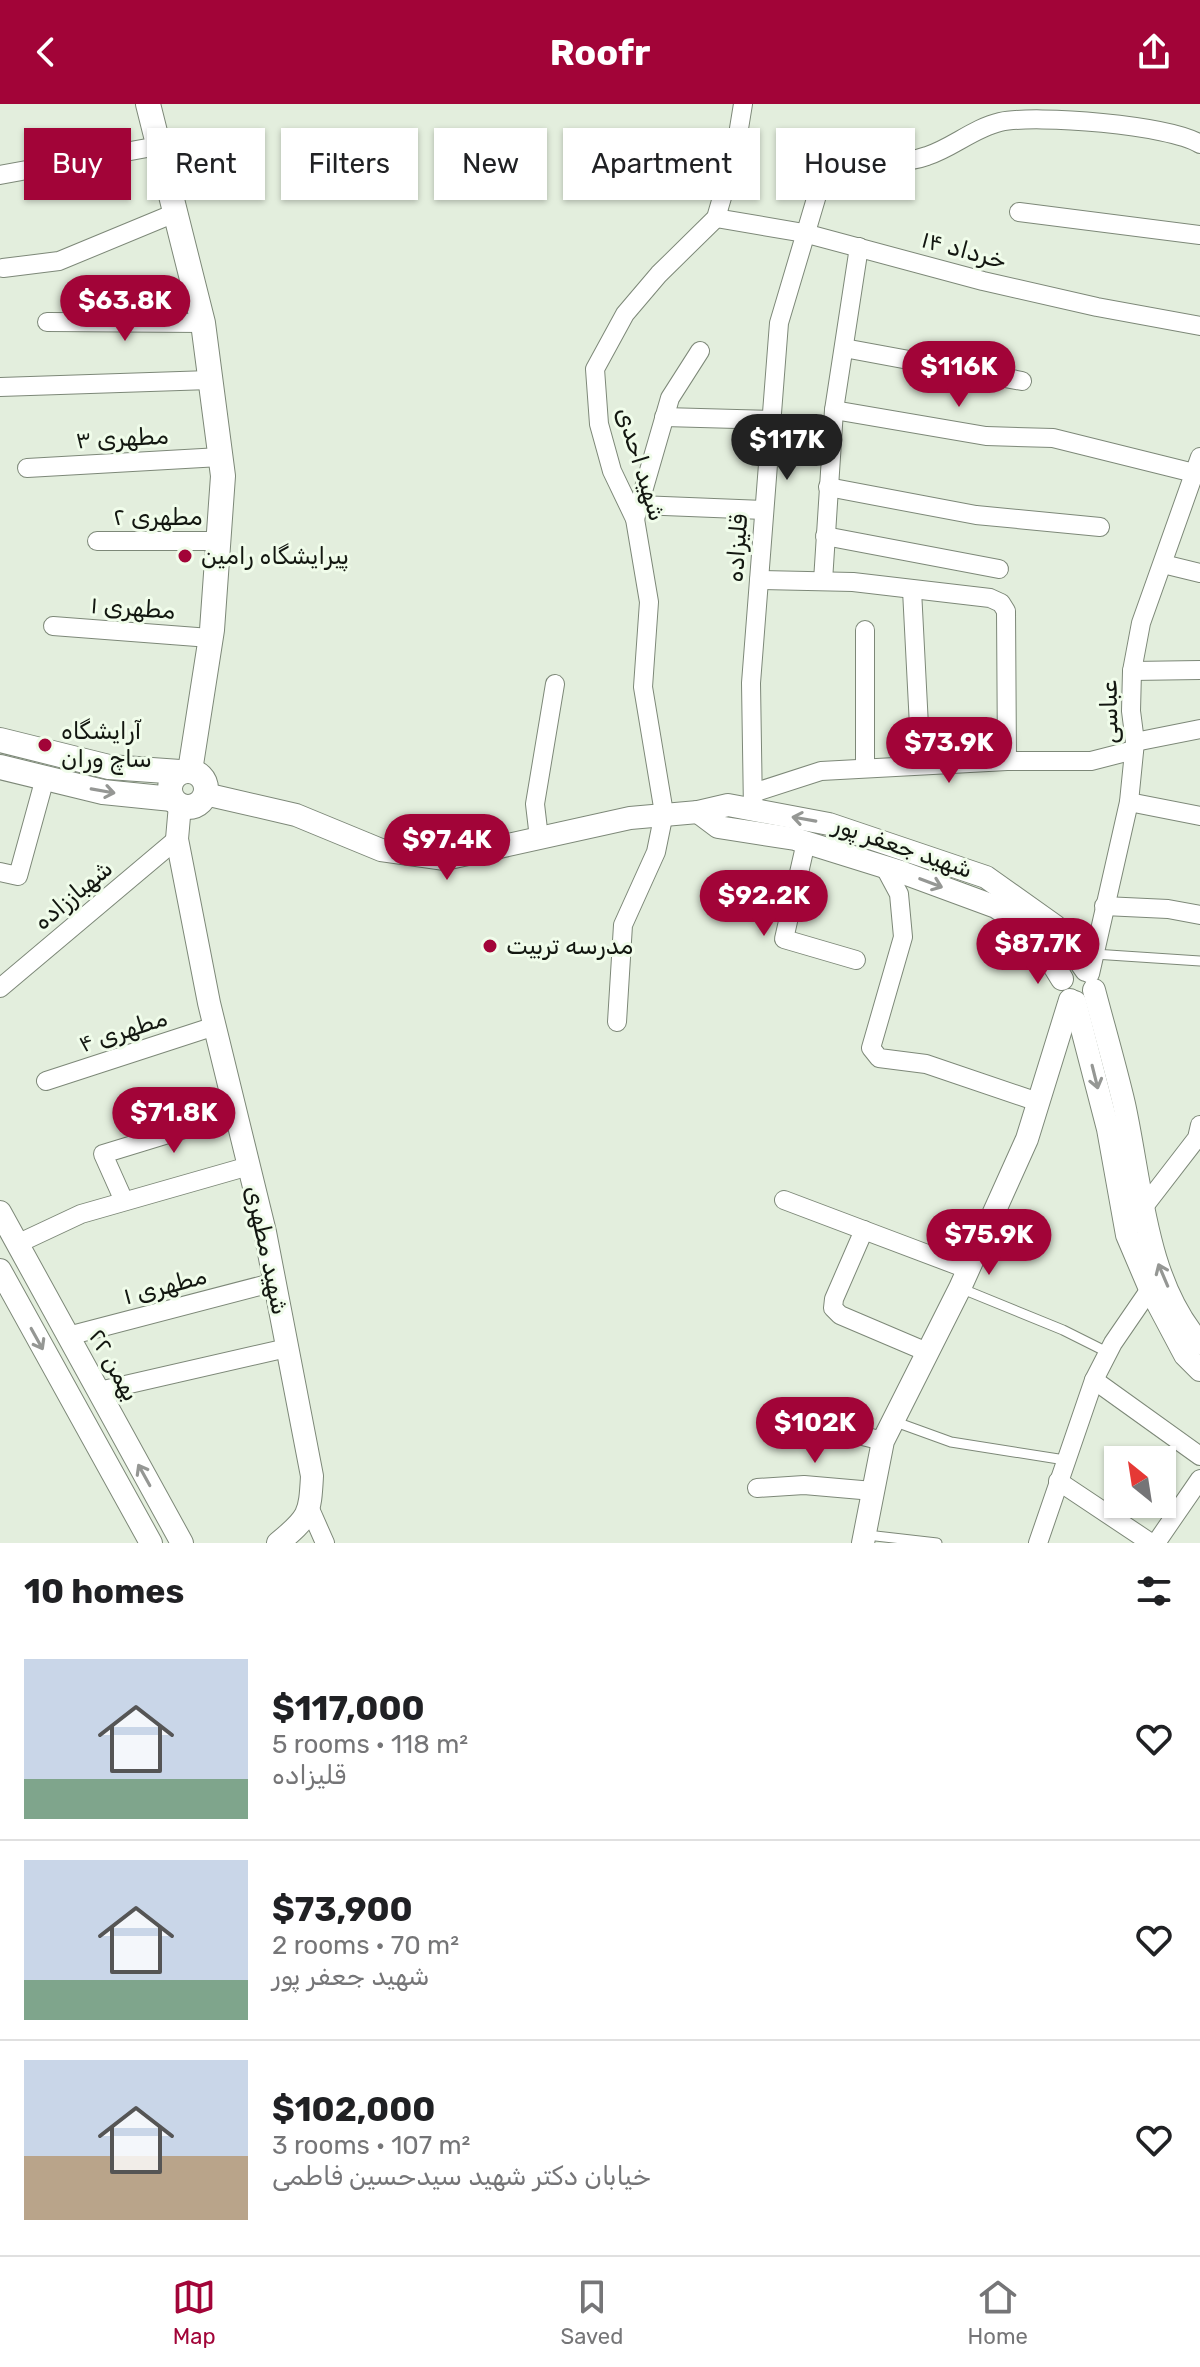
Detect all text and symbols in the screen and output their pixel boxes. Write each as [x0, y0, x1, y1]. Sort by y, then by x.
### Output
icon: back [24, 30, 68, 74]
icon: share [1132, 30, 1176, 74]
text: Roofr [550, 31, 650, 74]
chip: Buy [24, 128, 131, 200]
chip: Rent [147, 128, 265, 200]
chip: Filters [281, 128, 418, 200]
chip: New [434, 128, 547, 200]
chip: Apartment [563, 128, 760, 200]
chip: House [776, 128, 915, 200]
street label: ۱۴ خرداد [918, 225, 1010, 275]
pin: $63.8K [60, 275, 190, 343]
text: $63.8K [78, 285, 172, 316]
pin: $116K [903, 341, 1015, 409]
text: $116K [920, 351, 998, 382]
street label: شهید احدی [610, 404, 672, 524]
pin: $117K [731, 414, 843, 482]
street label: مطهری ۳ [75, 422, 169, 454]
text: $117K [749, 424, 825, 455]
street label: مطهری ۲ [113, 503, 203, 531]
street label: قلیزاده [721, 513, 753, 583]
place label: پیرایشگاه ‌رامین [201, 542, 349, 572]
marker: پیرایشگاه ‌رامین [176, 547, 194, 565]
street label: مطهری ۱ [90, 591, 176, 625]
street label: عباسی [1094, 680, 1124, 744]
place label: آرایشگاه ساچ وران [61, 717, 152, 775]
pin: $73.9K [884, 717, 1014, 785]
text: $73.9K [904, 727, 994, 758]
marker: آرایشگاه ساچ وران [36, 736, 54, 754]
one-way arrow [90, 784, 115, 799]
street label: شهید جعفر پور [827, 809, 976, 886]
one-way arrow [792, 811, 817, 826]
pin: $97.4K [382, 814, 512, 882]
text: $97.4K [402, 824, 492, 855]
street label: شهباززاده [28, 854, 118, 936]
pin: $92.2K [699, 870, 829, 938]
one-way arrow [918, 877, 943, 891]
text: $92.2K [718, 880, 810, 911]
pin: $87.7K [973, 918, 1103, 986]
text: $87.7K [994, 928, 1082, 959]
place label: مدرسه تربیت [506, 932, 633, 960]
marker: مدرسه تربیت [481, 937, 499, 955]
street label: مطهری ۴ [75, 1004, 171, 1058]
one-way arrow [1088, 1064, 1103, 1090]
pin: $71.8K [109, 1087, 239, 1155]
text: $71.8K [130, 1097, 218, 1128]
street label: شهید مطهری [240, 1183, 294, 1317]
pin: $75.9K [924, 1209, 1054, 1277]
text: $75.9K [944, 1219, 1034, 1250]
street label: مطهری ۱ [120, 1261, 210, 1311]
one-way arrow [1155, 1263, 1170, 1288]
street label: ۲۲ بهمن [83, 1324, 145, 1406]
one-way arrow [29, 1327, 45, 1350]
pin: $102K [759, 1397, 871, 1465]
text: $102K [774, 1407, 856, 1438]
north arrow [1104, 1446, 1176, 1518]
map controls [1104, 1446, 1176, 1518]
one-way arrow [136, 1463, 152, 1487]
icon: filters [1132, 1569, 1176, 1613]
text: 10 homes [24, 1571, 184, 1612]
text: $117,000 [272, 1688, 425, 1729]
icon: home [88, 1691, 184, 1787]
icon: heart [1132, 1717, 1176, 1761]
text: 5 rooms · 118 m² [272, 1729, 468, 1760]
text: قلیزاده [272, 1760, 346, 1791]
text: $73,900 [272, 1889, 413, 1930]
icon: home [88, 1892, 184, 1988]
icon: heart [1132, 1918, 1176, 1962]
text: 2 rooms · 70 m² [272, 1930, 459, 1961]
text: شهید جعفر پور [272, 1961, 429, 1992]
text: $102,000 [272, 2089, 435, 2130]
icon: home [88, 2092, 184, 2188]
icon: heart [1132, 2118, 1176, 2162]
text: 3 rooms · 107 m² [272, 2130, 471, 2161]
text: خیابان دکتر شهید سیدحسین فاطمی [272, 2161, 651, 2192]
tab: Map [172, 2275, 216, 2350]
tab: Saved [560, 2275, 623, 2350]
tab: Home [968, 2275, 1028, 2350]

